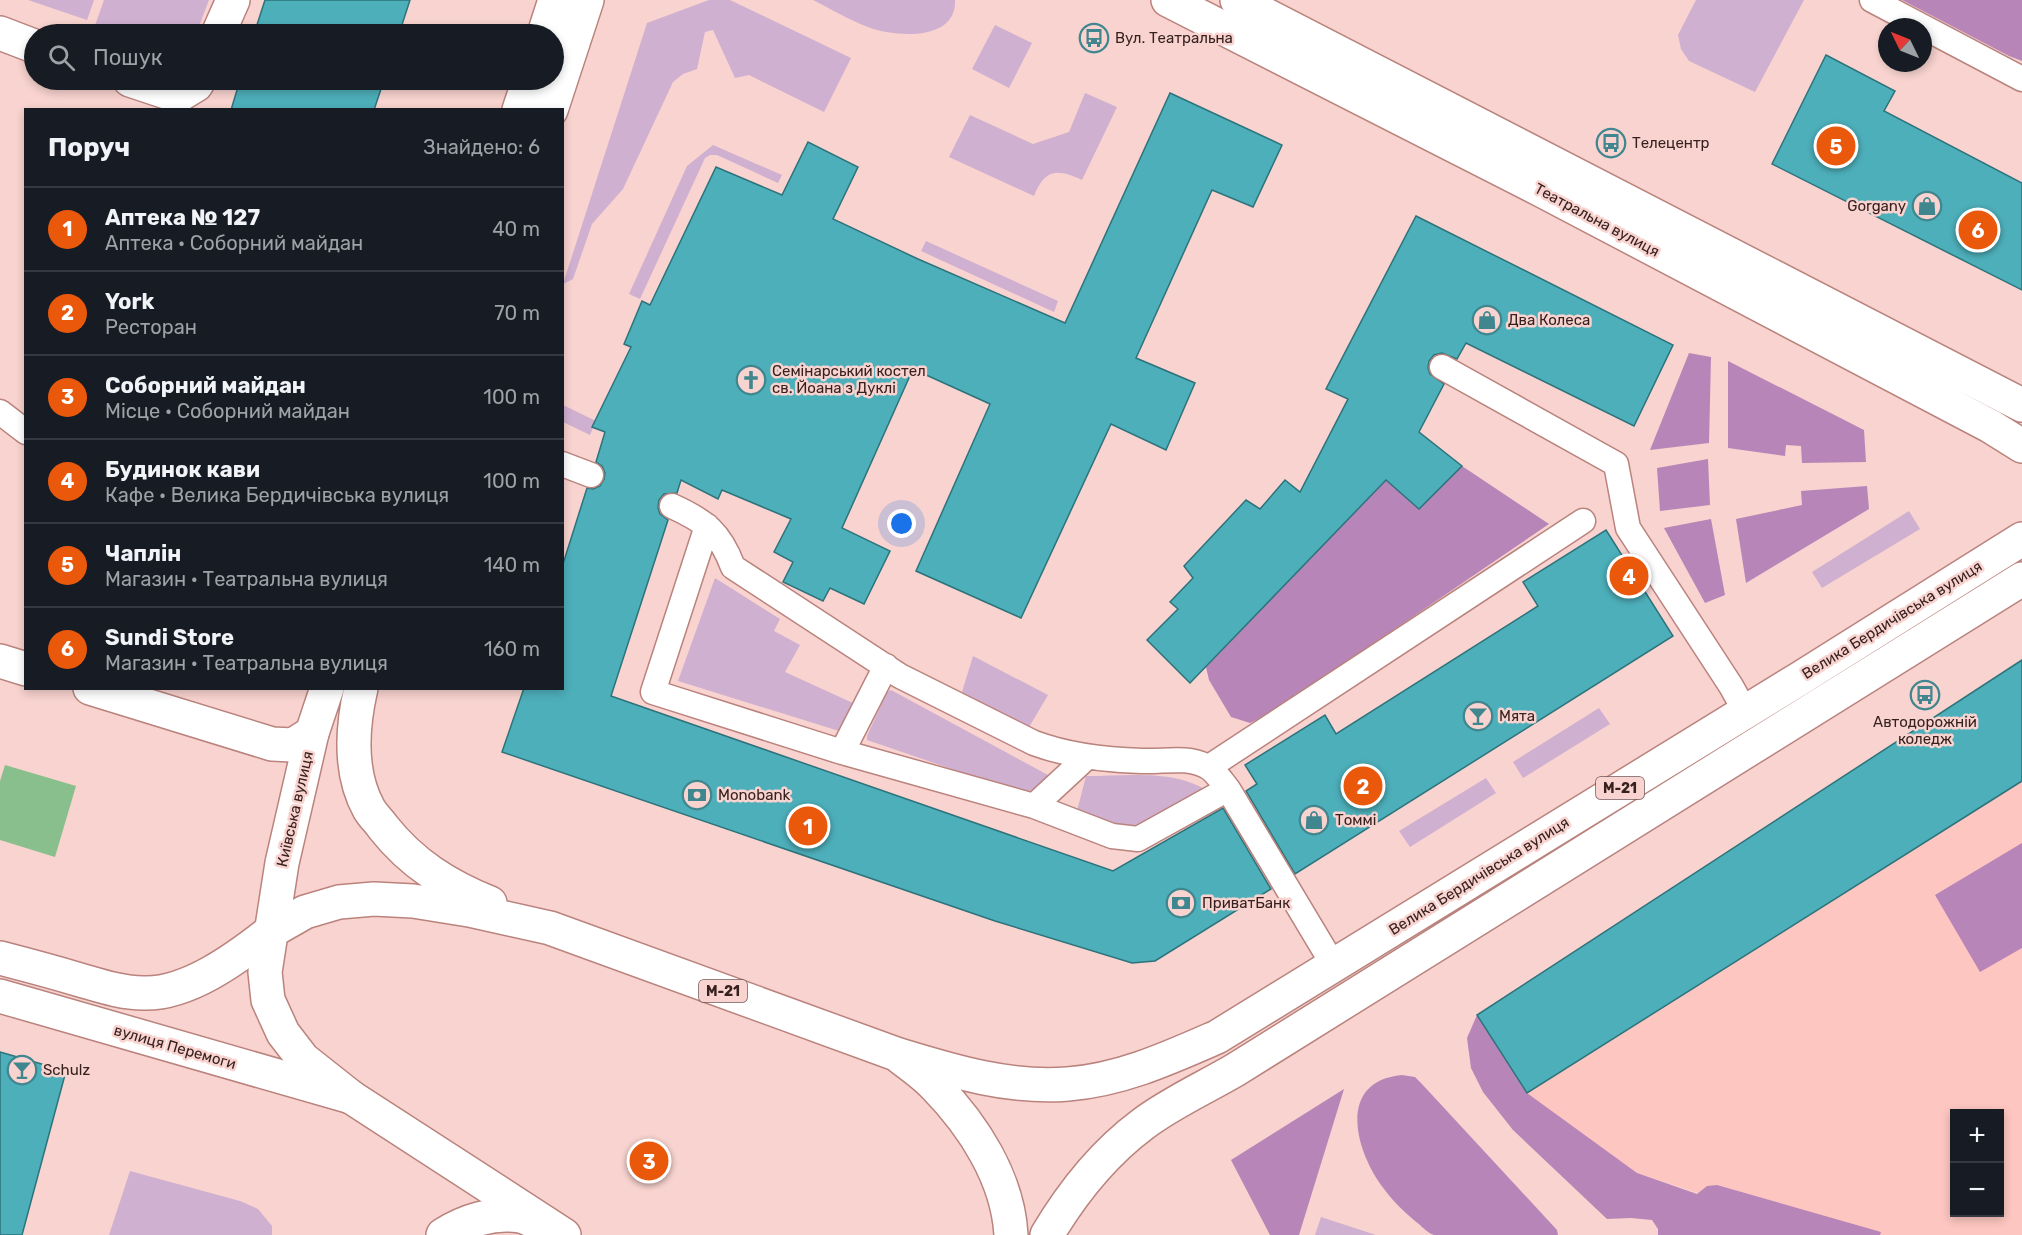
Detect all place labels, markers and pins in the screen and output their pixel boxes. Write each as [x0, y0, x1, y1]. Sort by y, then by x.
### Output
bus stop icon: Вул. Театральна [1078, 22, 1110, 54]
place label: Вул. Театральна [1115, 29, 1233, 47]
pin: 5 [1816, 124, 1856, 168]
bus stop icon: Телецентр [1595, 127, 1627, 159]
place label: Телецентр [1632, 134, 1710, 152]
shop icon: Gorgany [1911, 190, 1943, 222]
place label: Gorgany [1847, 197, 1906, 215]
pin: 6 [1958, 208, 1998, 252]
shop icon: Два Колеса [1471, 304, 1503, 336]
place label: Два Колеса [1508, 311, 1590, 329]
place label: Семінарський костел св. Йоана з Дуклі [772, 362, 926, 397]
church icon: Семінарський костел св. Йоана з Дуклі [735, 364, 767, 396]
pin: 4 [1610, 554, 1648, 598]
bus stop icon: Автодорожній коледж [1909, 679, 1941, 711]
bar icon: Мята [1462, 700, 1494, 732]
place label: Мята [1499, 707, 1535, 725]
place label: Автодорожній коледж [1873, 713, 1977, 748]
pin: 2 [1344, 764, 1382, 808]
bank icon: Monobank [681, 779, 713, 811]
place label: Monobank [718, 786, 791, 804]
pin: 1 [788, 804, 828, 848]
shop icon: Томмі [1298, 804, 1330, 836]
place label: Томмі [1335, 811, 1376, 829]
bank icon: ПриватБанк [1165, 887, 1197, 919]
place label: ПриватБанк [1202, 894, 1290, 912]
bar icon: Schulz [6, 1054, 38, 1086]
place label: Schulz [43, 1061, 90, 1079]
pin: 3 [630, 1138, 668, 1184]

